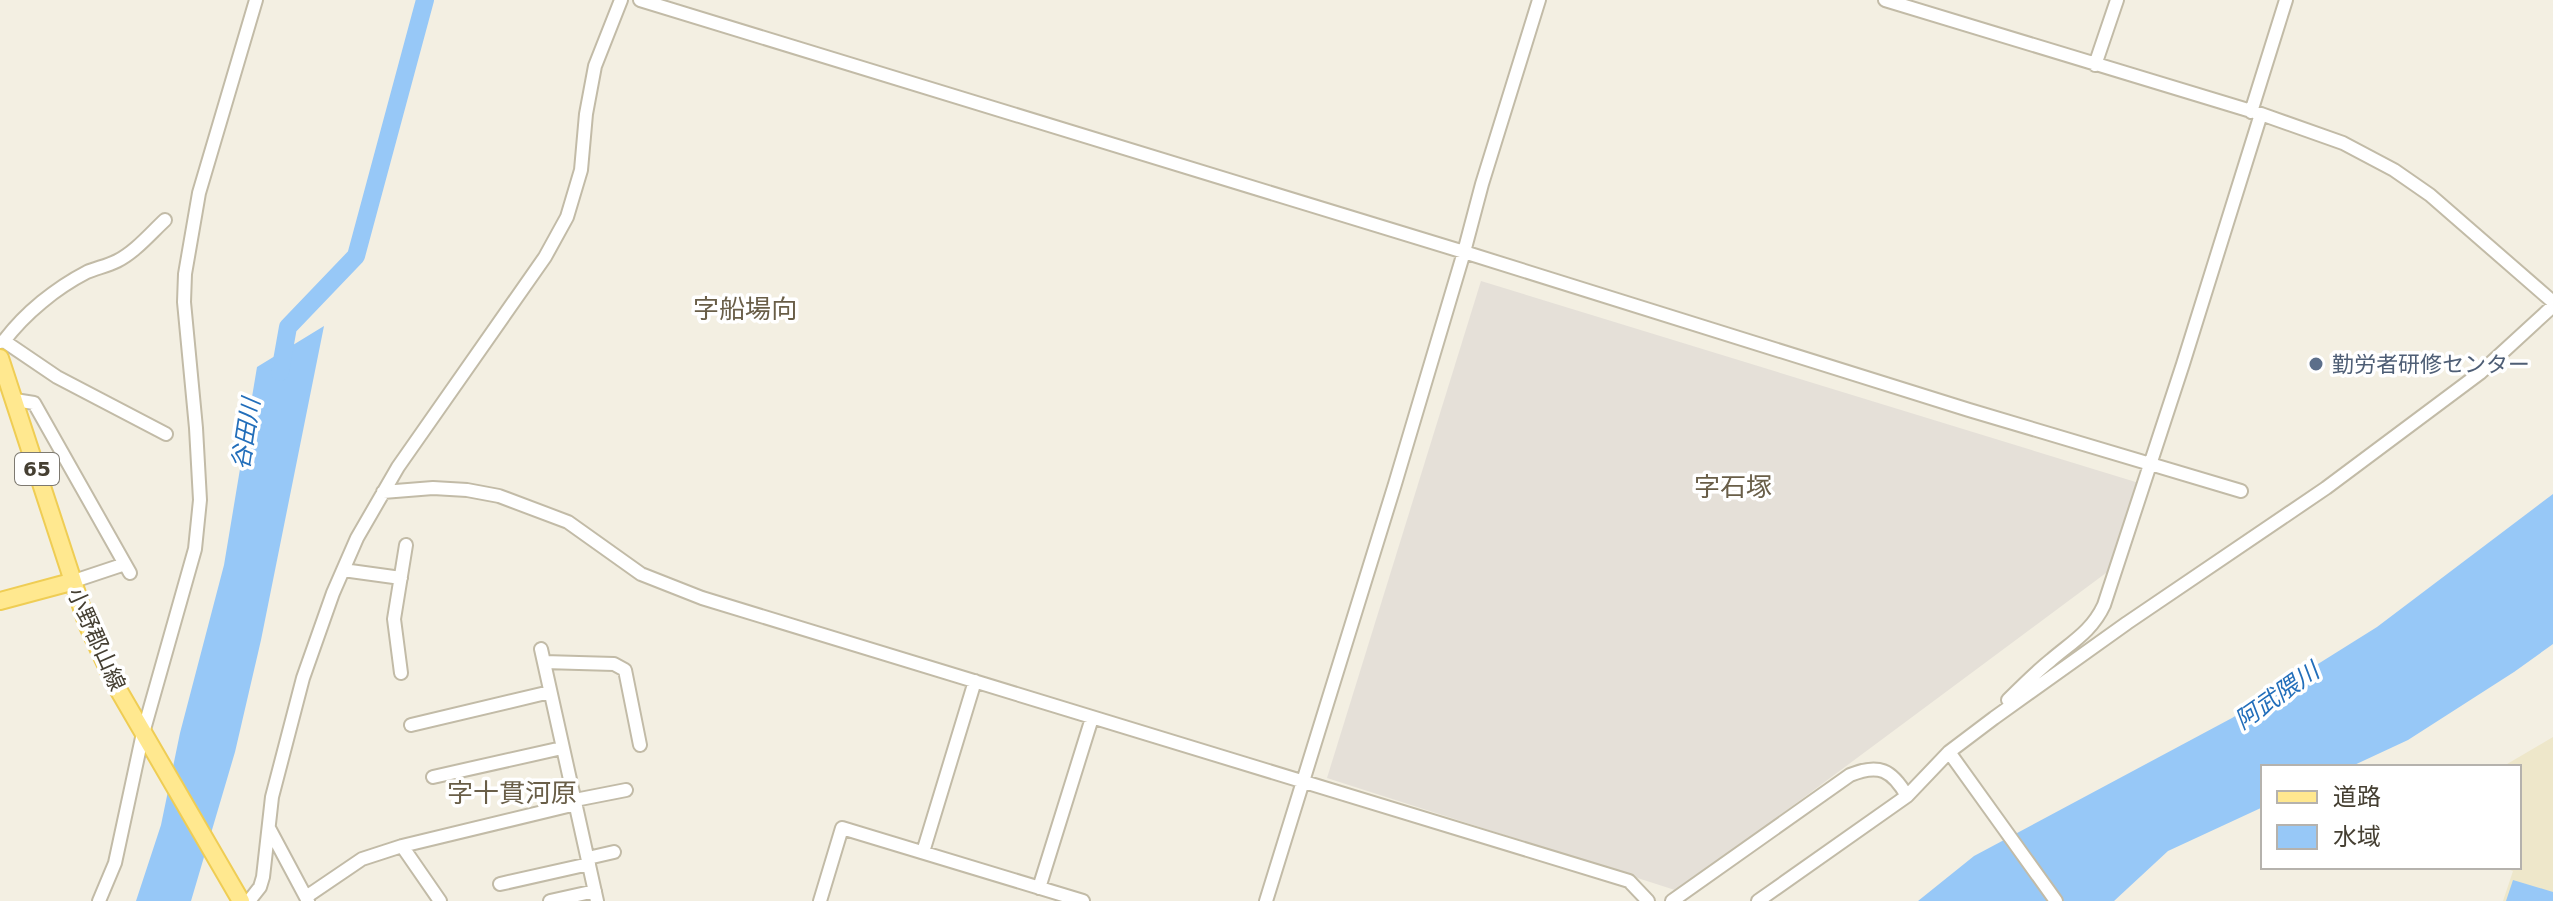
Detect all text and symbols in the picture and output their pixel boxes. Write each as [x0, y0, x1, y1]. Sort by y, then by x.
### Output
district label: 字船場向 [693, 294, 797, 324]
place label: 勤労者研修センター [2332, 352, 2530, 377]
marker: 勤労者研修センター [2307, 355, 2325, 373]
water label: 谷田川 [227, 393, 266, 472]
road number: 65 [15, 453, 59, 485]
district label: 字石塚 [1694, 472, 1772, 502]
street label: 小野郡山線 [63, 584, 130, 695]
water label: 阿武隈川 [2230, 655, 2327, 735]
legend [2261, 765, 2521, 869]
district label: 字十貫河原 [447, 778, 577, 808]
text: 道路 [2333, 783, 2381, 811]
text: 水域 [2333, 823, 2381, 851]

